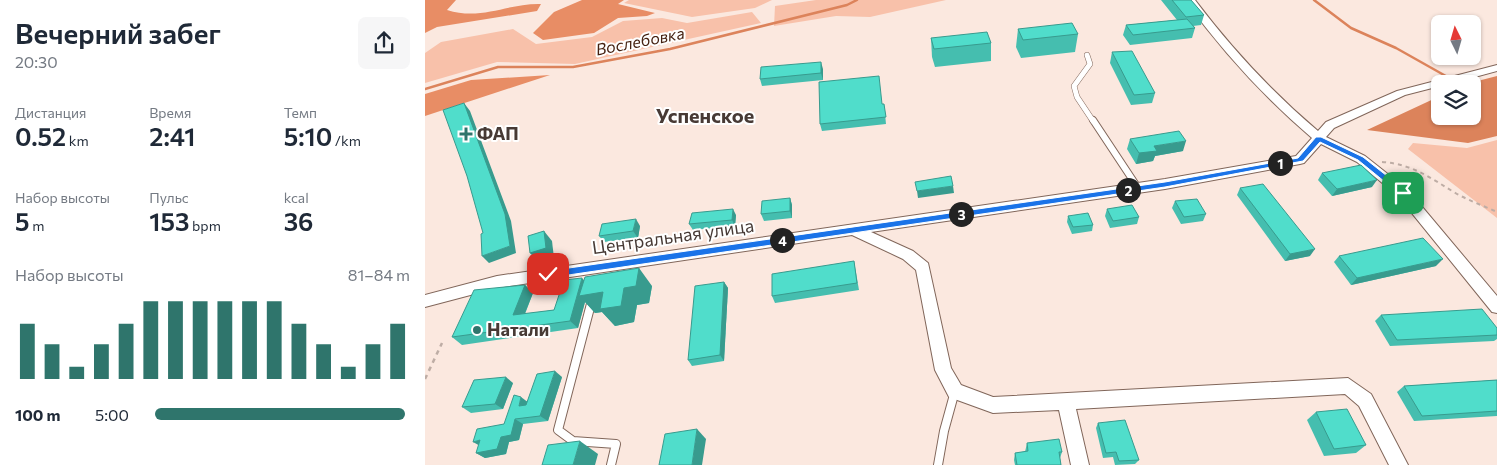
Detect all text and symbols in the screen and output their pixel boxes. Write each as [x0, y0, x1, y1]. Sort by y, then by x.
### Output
north arrow [1431, 15, 1481, 65]
map controls [1431, 15, 1481, 125]
text: Вечерний забег [15, 16, 221, 50]
button: share [358, 17, 410, 69]
water label: Вослебовка [594, 23, 686, 58]
text: 20:30 [15, 52, 58, 71]
button: layers [1431, 75, 1481, 125]
district label: Успенское [656, 103, 754, 127]
text: Дистанция [15, 104, 86, 121]
text: Время [149, 104, 191, 121]
text: Темп [284, 104, 317, 121]
text: 0.52 [15, 121, 66, 151]
text: 2:41 [149, 121, 195, 151]
text: 5:10 [284, 121, 332, 151]
place label: ФАП [477, 122, 519, 144]
marker: ФАП [459, 127, 473, 141]
text: km [66, 132, 89, 149]
text: /km [332, 132, 361, 149]
pin: 1 [1267, 150, 1293, 176]
text: 1 [1277, 155, 1284, 172]
pin [1382, 172, 1424, 214]
pin: 2 [1115, 178, 1141, 202]
icon: arrive [1389, 179, 1417, 207]
text: 2 [1125, 182, 1132, 199]
text: Набор высоты [15, 189, 110, 206]
text: Пульс [149, 189, 189, 206]
text: kcal [284, 189, 309, 206]
pin: 3 [949, 202, 973, 226]
text: 5 [15, 206, 30, 236]
text: 153 [149, 206, 189, 236]
text: 36 [284, 206, 313, 236]
text: 3 [957, 206, 966, 223]
street label: Центральная улица [591, 214, 755, 258]
text: m [30, 217, 44, 234]
text: bpm [189, 217, 221, 234]
pin: 4 [769, 228, 795, 252]
text: 4 [778, 232, 787, 249]
pin [527, 253, 569, 295]
icon: check [534, 260, 562, 288]
text: Набор высоты [15, 265, 124, 284]
text: 81–84 m [348, 265, 410, 284]
place label: Натали [487, 318, 549, 340]
marker: Натали [471, 324, 483, 336]
text: 100 m [15, 405, 61, 424]
text: 5:00 [95, 405, 129, 424]

